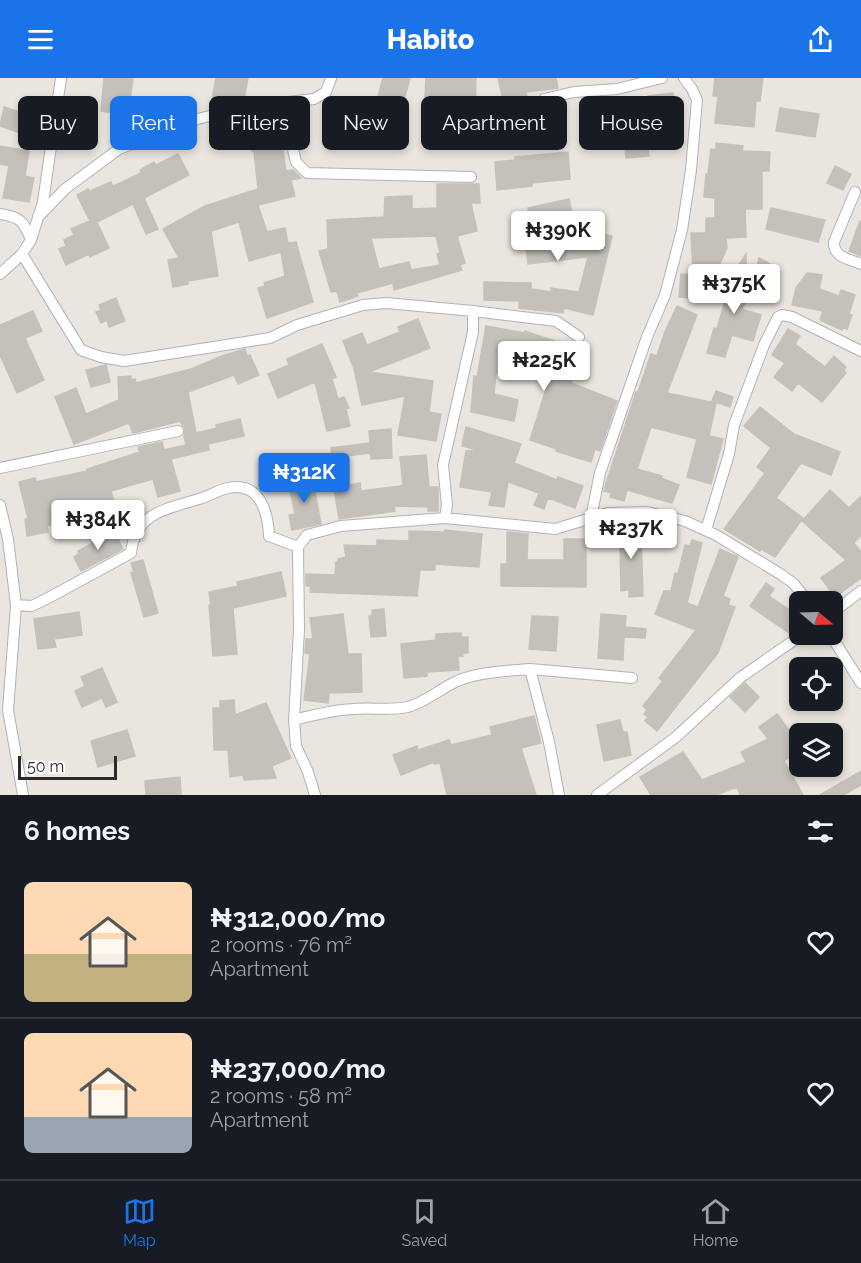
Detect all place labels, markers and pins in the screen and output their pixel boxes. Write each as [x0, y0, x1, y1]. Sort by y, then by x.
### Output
pin: ₦390K [516, 211, 600, 262]
pin: ₦375K [692, 264, 776, 315]
pin: ₦225K [502, 341, 586, 392]
pin: ₦312K [262, 453, 346, 504]
pin: ₦384K [56, 500, 140, 551]
pin: ₦237K [589, 509, 673, 560]

